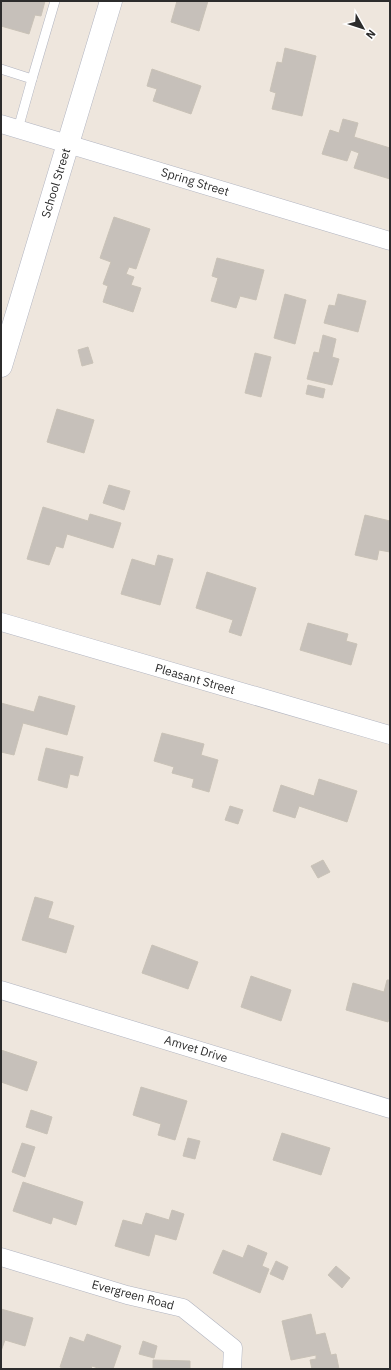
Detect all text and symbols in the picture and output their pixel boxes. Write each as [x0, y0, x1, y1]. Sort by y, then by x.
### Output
north arrow [343, 8, 383, 48]
text: N [363, 27, 379, 42]
street label: School Street [38, 146, 73, 220]
street label: Spring Street [159, 164, 231, 199]
street label: Pleasant Street [153, 660, 237, 697]
street label: Amvet Drive [163, 1032, 230, 1065]
street label: Evergreen Road [90, 1276, 176, 1313]

